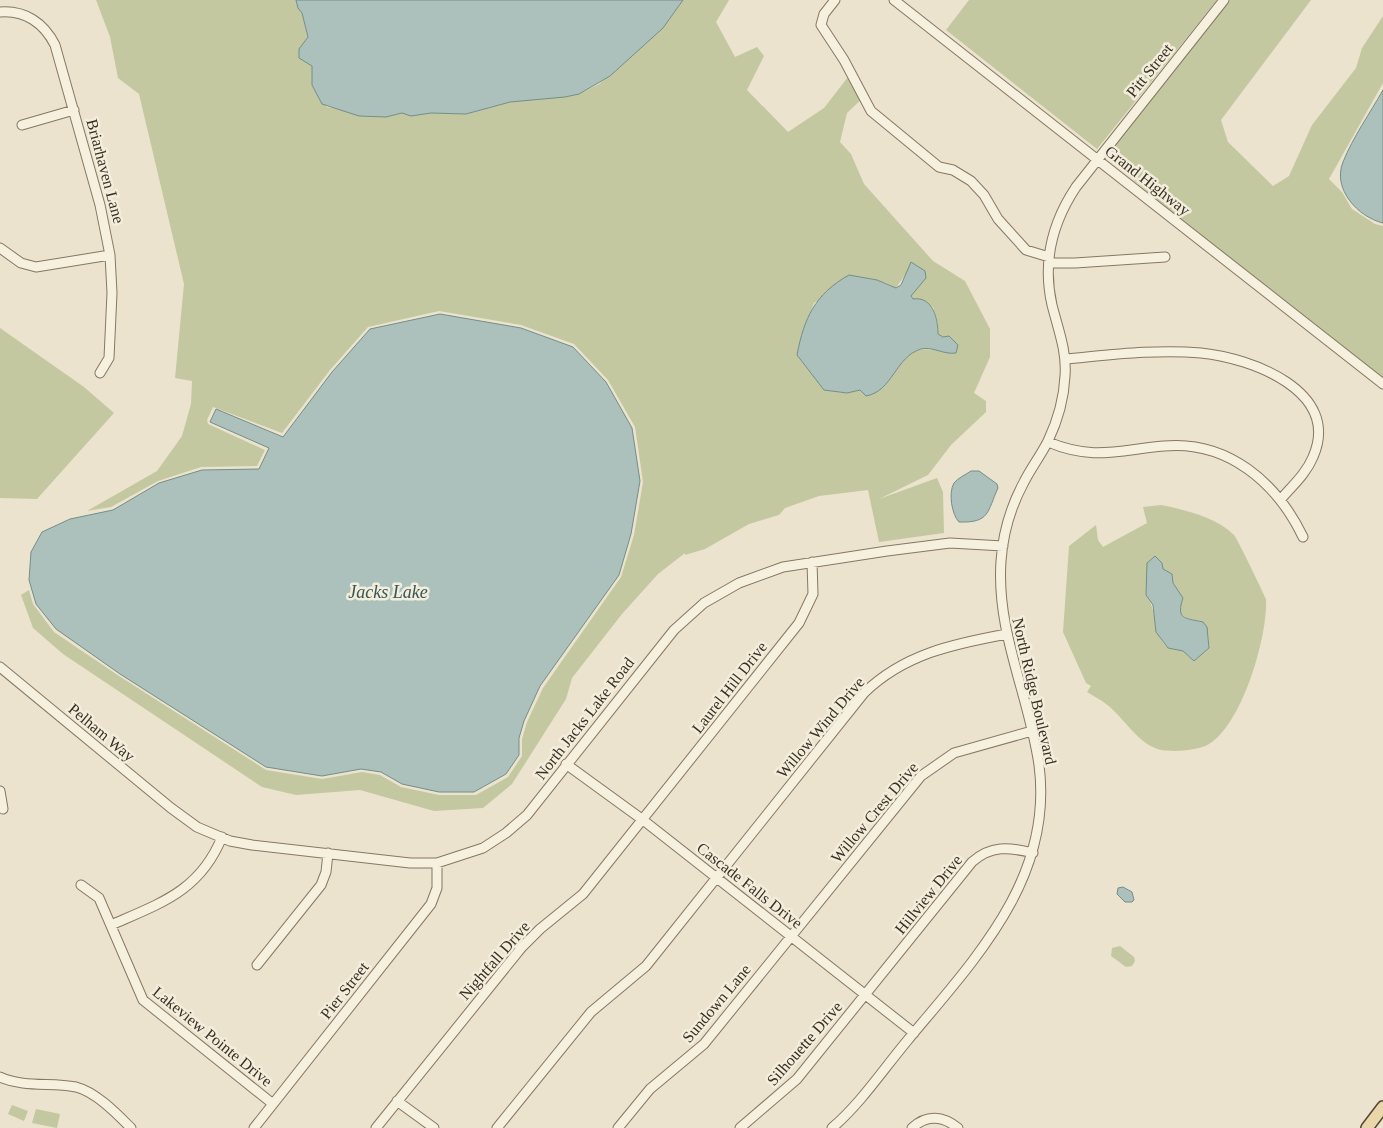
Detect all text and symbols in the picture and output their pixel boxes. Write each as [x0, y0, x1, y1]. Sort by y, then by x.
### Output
street label: Pitt Street [1123, 40, 1176, 100]
street label: Briarhaven Lane [83, 117, 128, 225]
street label: Grand Highway [1101, 142, 1193, 219]
water label: Jacks Lake [348, 582, 428, 602]
street label: North Ridge Boulevard [1008, 616, 1060, 766]
street label: Laurel Hill Drive [689, 638, 770, 736]
street label: North Jacks Lake Road [532, 654, 637, 783]
street label: Willow Wind Drive [773, 673, 868, 781]
street label: Pelham Way [65, 700, 138, 766]
street label: Willow Crest Drive [828, 759, 921, 866]
street label: Cascade Falls Drive [694, 839, 806, 932]
street label: Hillview Drive [891, 851, 965, 937]
street label: Nightfall Drive [456, 918, 534, 1004]
street label: Pier Street [317, 958, 372, 1022]
street label: Sundown Lane [679, 961, 754, 1046]
street label: Lakeview Pointe Drive [150, 983, 276, 1090]
street label: Silhouette Drive [763, 998, 845, 1089]

